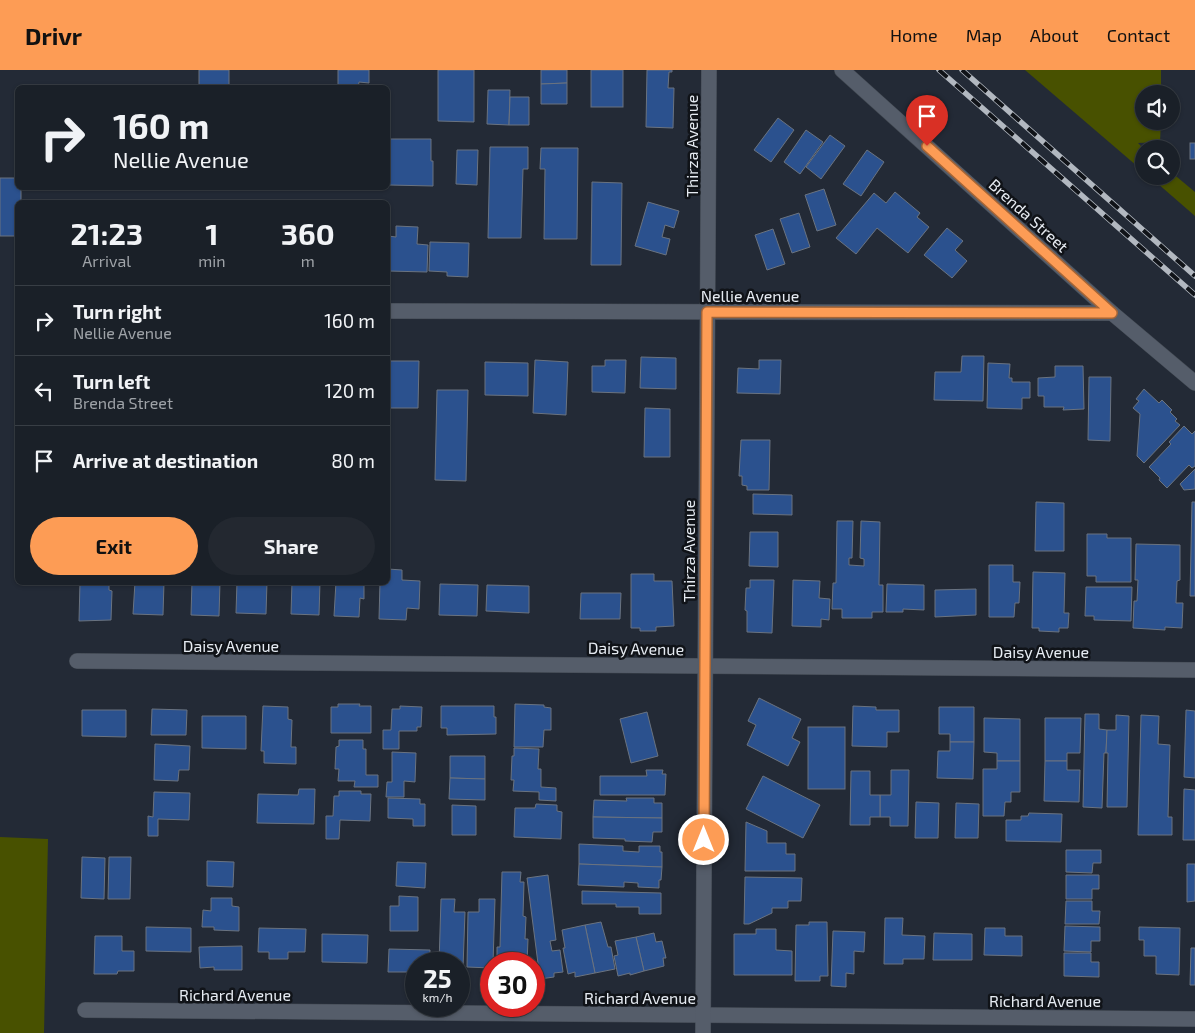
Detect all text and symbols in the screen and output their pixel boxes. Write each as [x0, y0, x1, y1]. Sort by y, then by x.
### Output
text: Drivr [25, 21, 82, 50]
text: Home [890, 24, 938, 46]
text: Map [966, 24, 1002, 46]
text: About [1030, 24, 1079, 46]
text: Contact [1107, 24, 1170, 46]
map controls [1135, 85, 1180, 185]
button: sound [1135, 85, 1180, 130]
street label: Thirza Avenue [682, 95, 701, 197]
pin [906, 95, 948, 146]
icon: arrive [913, 102, 941, 130]
text: 160 m [113, 104, 209, 146]
icon: right [30, 105, 95, 170]
button: search [1135, 140, 1180, 185]
text: Nellie Avenue [113, 146, 249, 172]
street label: Brenda Street [985, 174, 1073, 256]
text: 21:23 [70, 215, 143, 251]
text: 1 [205, 215, 218, 251]
text: 360 [281, 215, 335, 251]
text: Arrival [82, 251, 131, 270]
text: min [198, 251, 226, 270]
text: m [301, 251, 315, 270]
street label: Nellie Avenue [701, 286, 799, 305]
text: Turn right [73, 300, 161, 323]
icon: right [30, 307, 58, 335]
text: 160 m [324, 309, 375, 332]
text: Nellie Avenue [73, 323, 172, 342]
text: Turn left [73, 370, 150, 393]
icon: left [30, 377, 58, 405]
text: 120 m [324, 379, 375, 402]
text: Brenda Street [73, 393, 173, 412]
icon: arrive [30, 447, 58, 475]
text: Arrive at destination [73, 449, 258, 472]
text: 80 m [331, 449, 375, 472]
street label: Thirza Avenue [679, 500, 698, 602]
button: Exit [30, 517, 198, 575]
button: Share [208, 517, 375, 575]
street label: Daisy Avenue [183, 636, 279, 655]
street label: Daisy Avenue [588, 638, 684, 658]
street label: Daisy Avenue [993, 642, 1089, 661]
position arrow [677, 813, 729, 865]
speed limit sign: 30 [480, 952, 545, 1017]
text: 25 [423, 963, 452, 993]
street label: Richard Avenue [179, 985, 291, 1004]
street label: Richard Avenue [584, 988, 696, 1007]
text: km/h [423, 990, 452, 1004]
street label: Richard Avenue [989, 991, 1101, 1010]

